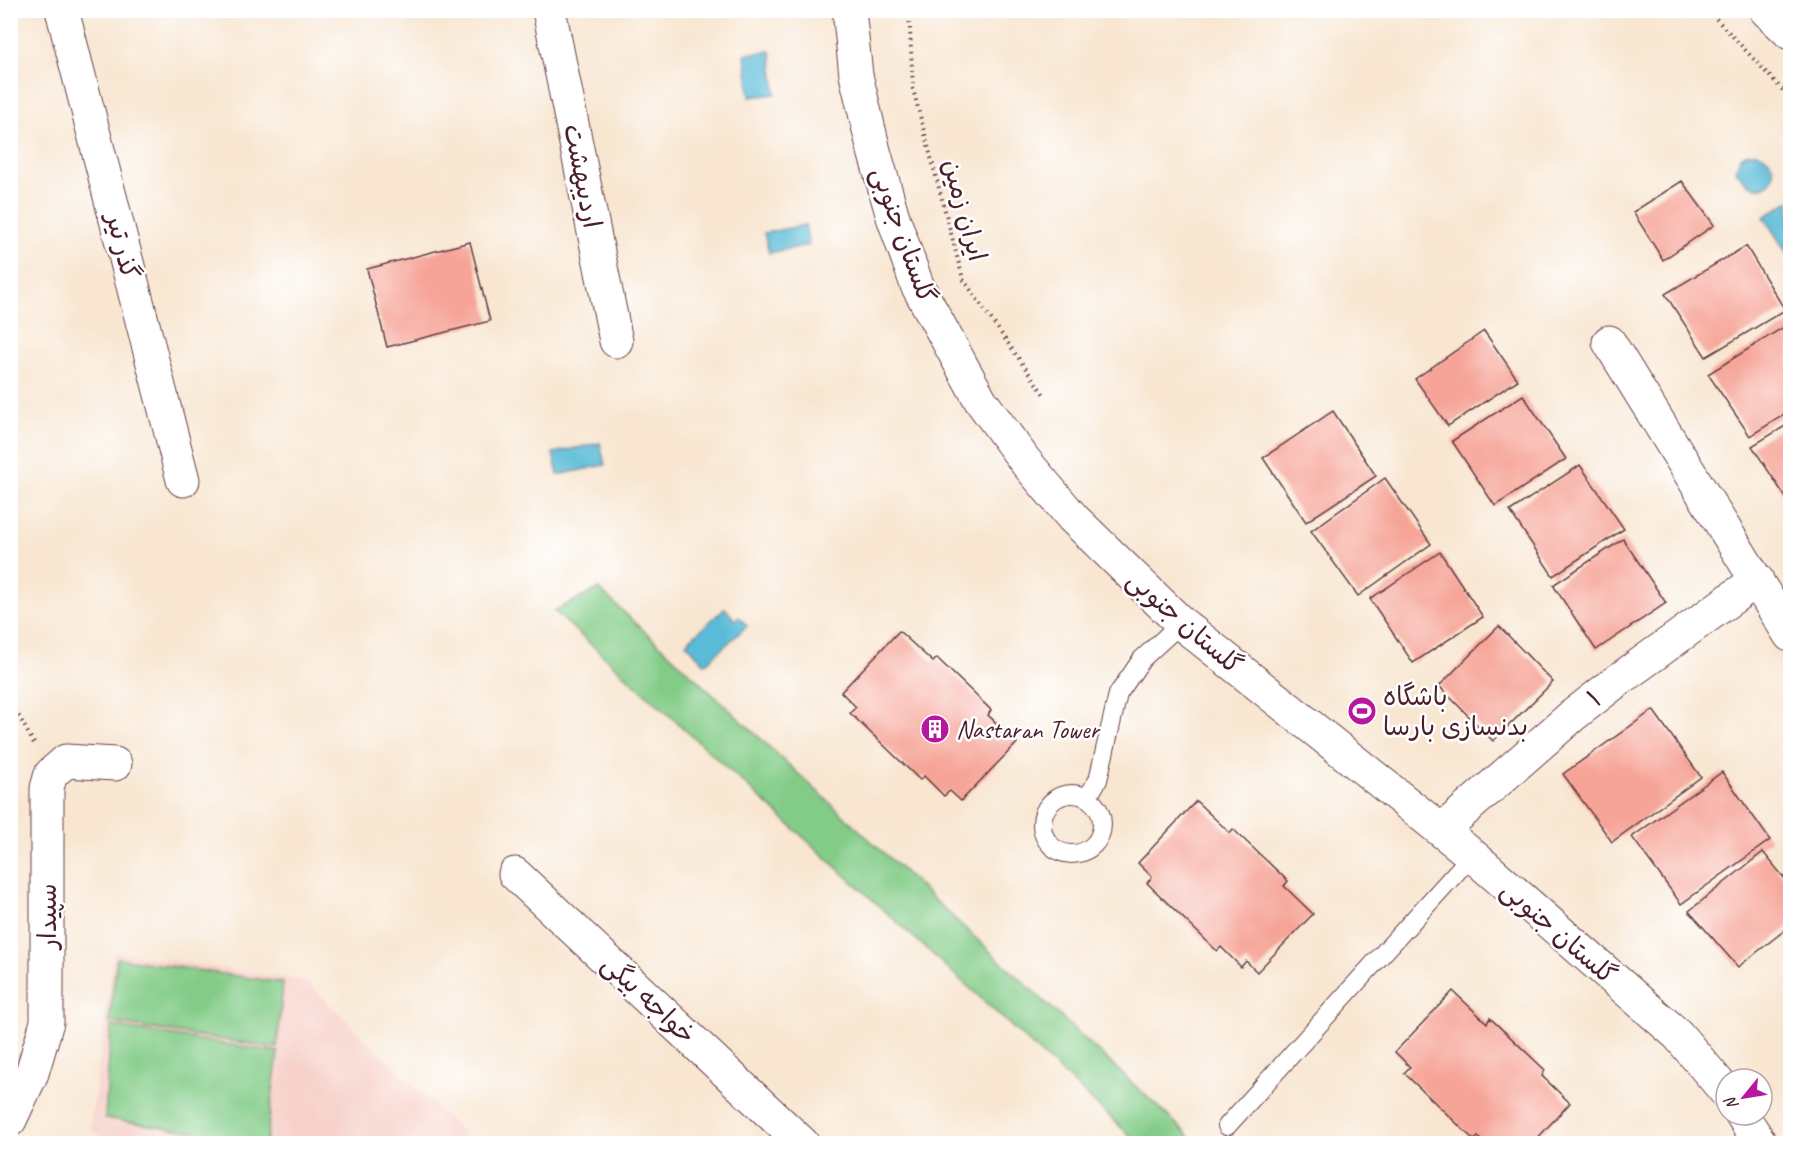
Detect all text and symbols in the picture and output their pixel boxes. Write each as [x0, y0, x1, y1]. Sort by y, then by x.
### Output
street label: اردیبهشت [556, 121, 609, 231]
street label: ایران زمین [935, 156, 994, 265]
street label: گلستان جنوبی [864, 163, 943, 308]
street label: گذر تیر [98, 208, 147, 283]
street label: گلستان جنوبی [1120, 563, 1249, 682]
place label: باشگاه بدنسازی بارسا [1383, 680, 1528, 743]
street label: ۱ [1580, 682, 1608, 714]
sports icon: باشگاه بدنسازی بارسا [1346, 695, 1378, 727]
building icon: Nastaran Tower [919, 713, 951, 745]
place label: Nastaran Tower [956, 713, 1101, 746]
street label: گلستان جنوبی [1494, 873, 1623, 992]
street label: سپیدار [31, 883, 64, 951]
street label: خواجه بیگی [595, 947, 703, 1051]
north arrow [1714, 1067, 1774, 1127]
text: N [1719, 1092, 1743, 1113]

